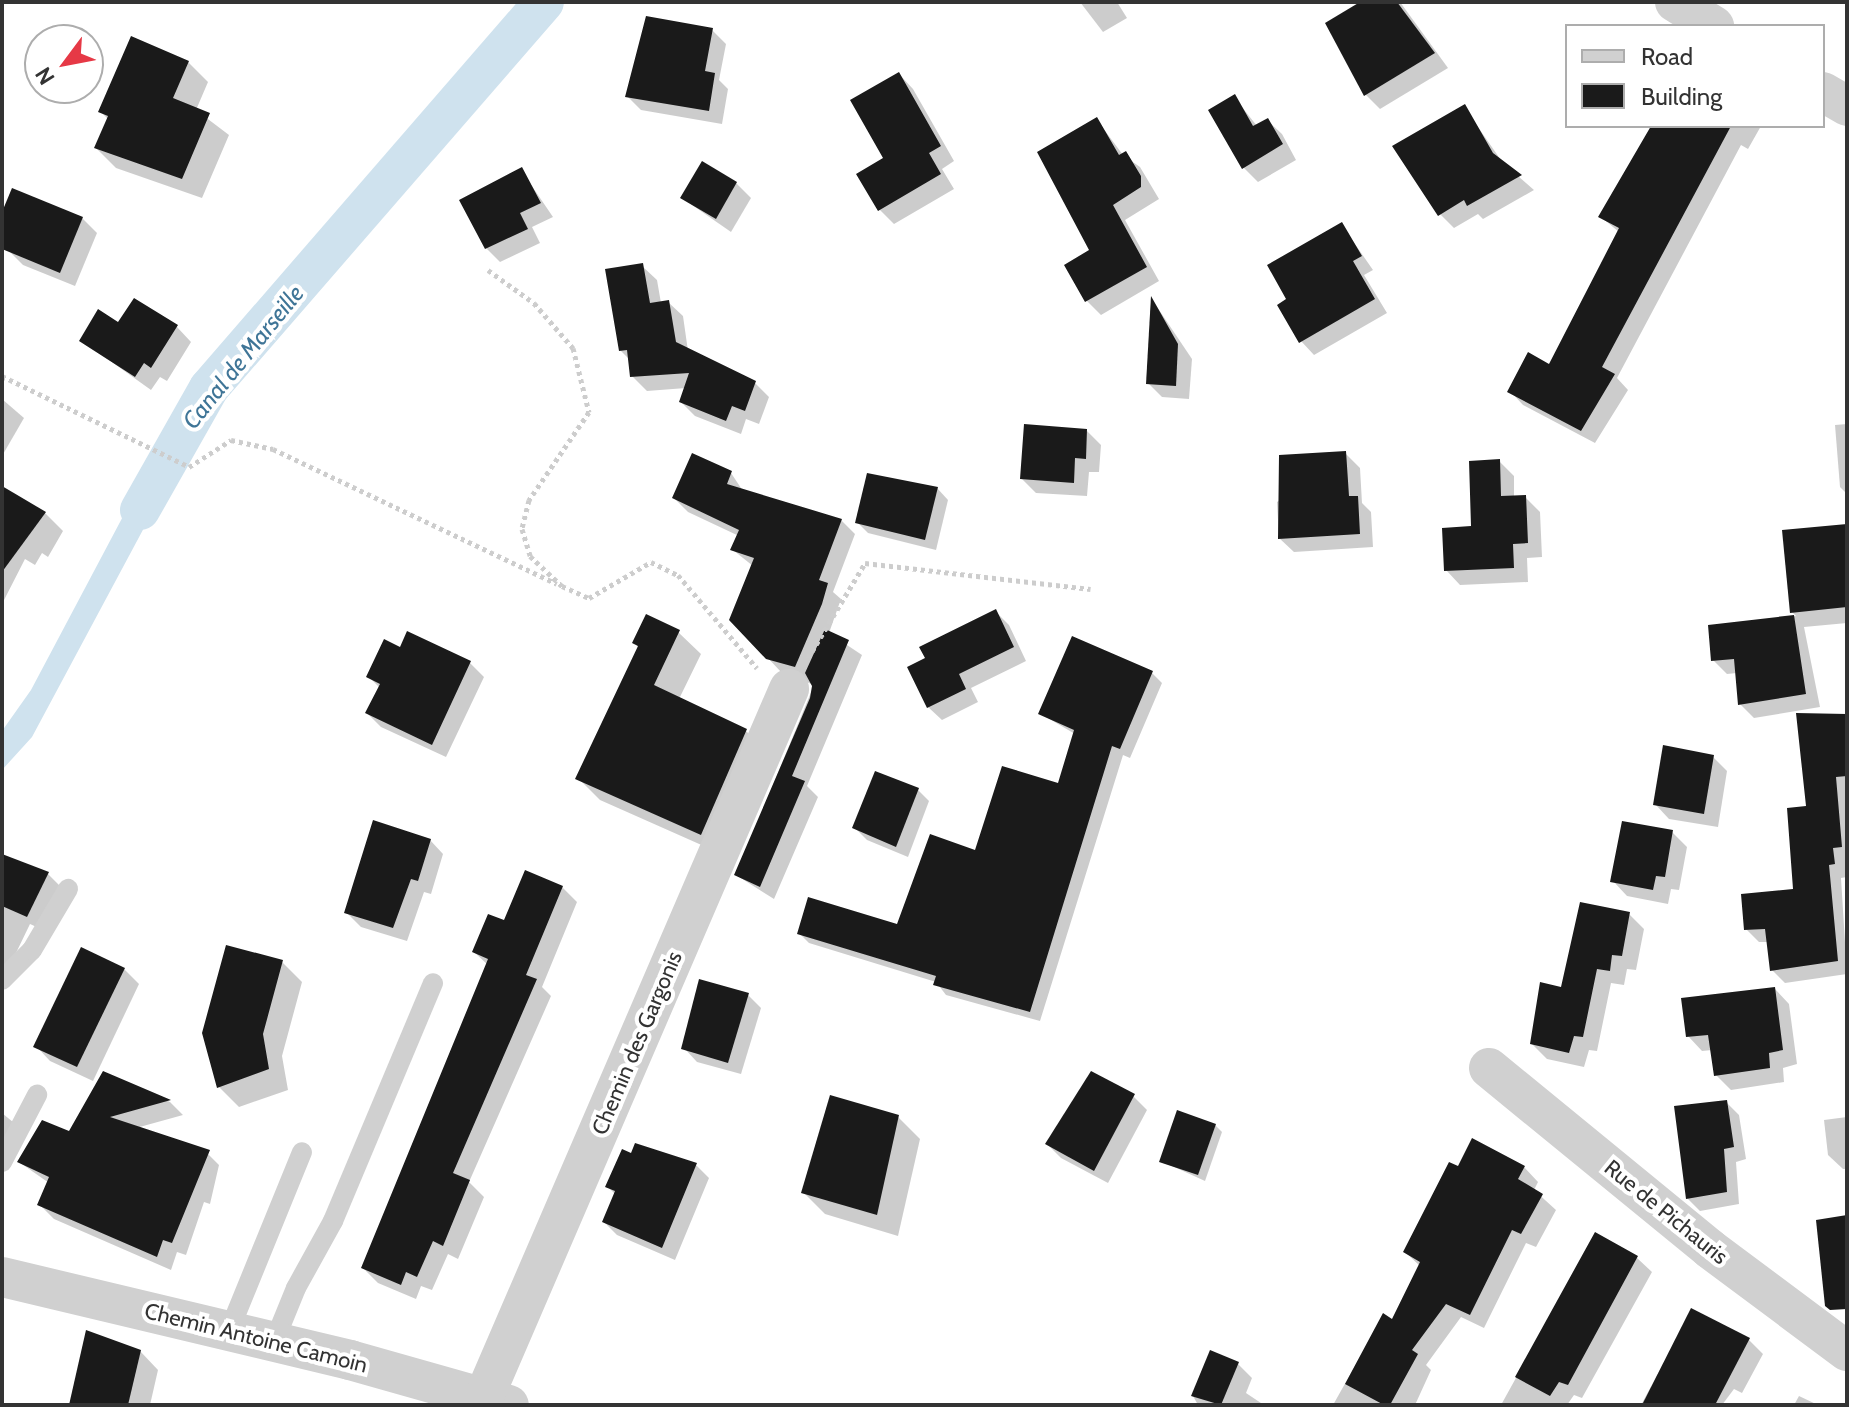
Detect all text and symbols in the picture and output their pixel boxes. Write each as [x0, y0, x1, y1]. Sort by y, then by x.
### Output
north arrow [24, 24, 104, 104]
legend [1565, 24, 1825, 128]
text: Road [1641, 42, 1693, 71]
text: N [29, 62, 60, 90]
text: Building [1641, 82, 1722, 111]
water label: Canal de Marseille [176, 279, 310, 435]
street label: Chemin des Gargonis [586, 947, 688, 1139]
street label: Rue de Pichauris [1599, 1154, 1733, 1270]
street label: Chemin Antoine Camoin [142, 1298, 370, 1378]

